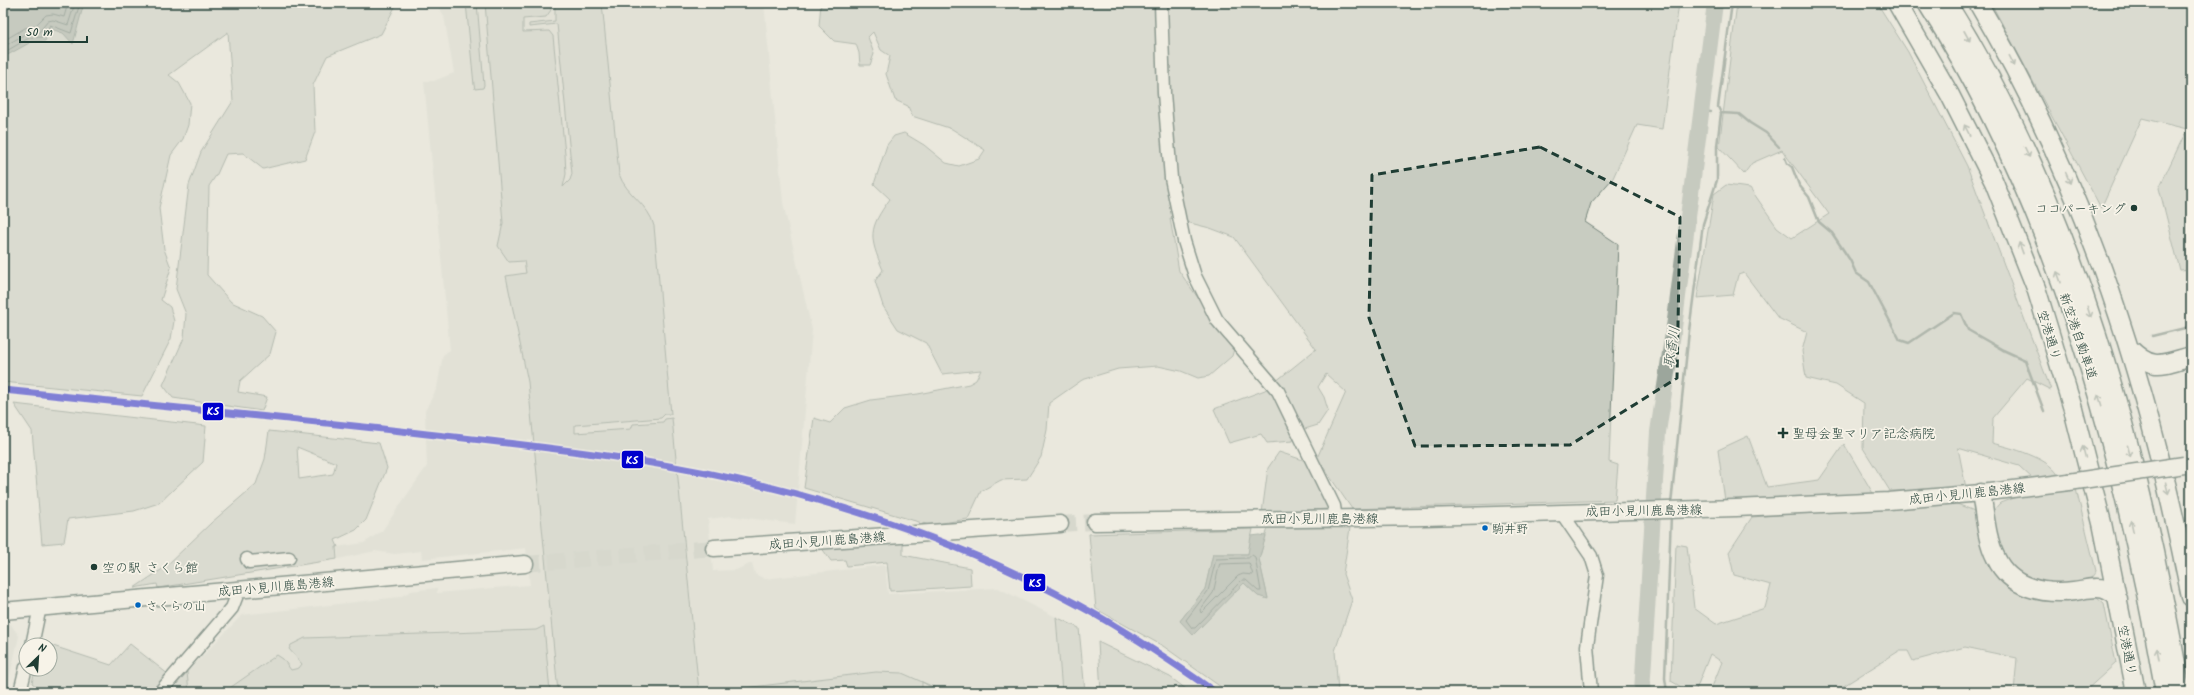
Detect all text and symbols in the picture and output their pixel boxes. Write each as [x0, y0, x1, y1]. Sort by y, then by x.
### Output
scale bar [20, 18, 87, 44]
text: 50 m [26, 23, 53, 42]
one-way arrow [1964, 30, 1972, 42]
one-way arrow [2009, 55, 2016, 67]
one-way arrow [1963, 124, 1971, 136]
one-way arrow [2024, 146, 2031, 158]
one-way arrow [2065, 172, 2072, 184]
place label: ココパーキング [2035, 199, 2126, 220]
marker: ココパーキング [2129, 203, 2139, 213]
one-way arrow [2017, 242, 2025, 254]
one-way arrow [2054, 272, 2062, 284]
street label: 新空港自動車道 [2053, 290, 2102, 383]
one-way arrow [2086, 305, 2093, 318]
street label: 空港通り [2031, 307, 2066, 363]
water label: 取香川 [1658, 325, 1686, 370]
one-way arrow [2096, 394, 2103, 407]
line badge: KS [202, 402, 224, 421]
text: KS [207, 403, 220, 421]
place label: 聖母会聖マリア記念病院 [1792, 424, 1935, 445]
marker: 聖母会聖マリア記念病院 [1777, 427, 1789, 439]
one-way arrow [2126, 444, 2133, 457]
one-way arrow [2080, 446, 2087, 459]
line badge: KS [621, 450, 644, 469]
text: KS [626, 452, 639, 470]
street label: 成田小見川鹿島港線 [1908, 478, 2027, 511]
one-way arrow [2163, 481, 2171, 494]
street label: 成田小見川鹿島港線 [1585, 500, 1704, 523]
street label: 成田小見川鹿島港線 [1261, 509, 1379, 530]
place label: 駒井野 [1492, 520, 1528, 539]
one-way arrow [2128, 520, 2136, 533]
marker: 駒井野 [1480, 523, 1490, 533]
street label: 成田小見川鹿島港線 [768, 527, 887, 556]
place label: 空の駅 さくら館 [102, 558, 198, 579]
marker: 空の駅 さくら館 [89, 562, 99, 572]
street label: 成田小見川鹿島港線 [217, 572, 336, 603]
line badge: KS [1023, 573, 1046, 592]
text: KS [1029, 575, 1042, 593]
place label: さくらの山 [146, 597, 206, 616]
marker: さくらの山 [133, 600, 143, 610]
street label: 空港通り [2111, 623, 2142, 678]
north arrow [18, 637, 58, 677]
text: N [35, 639, 49, 658]
one-way arrow [2154, 648, 2162, 661]

